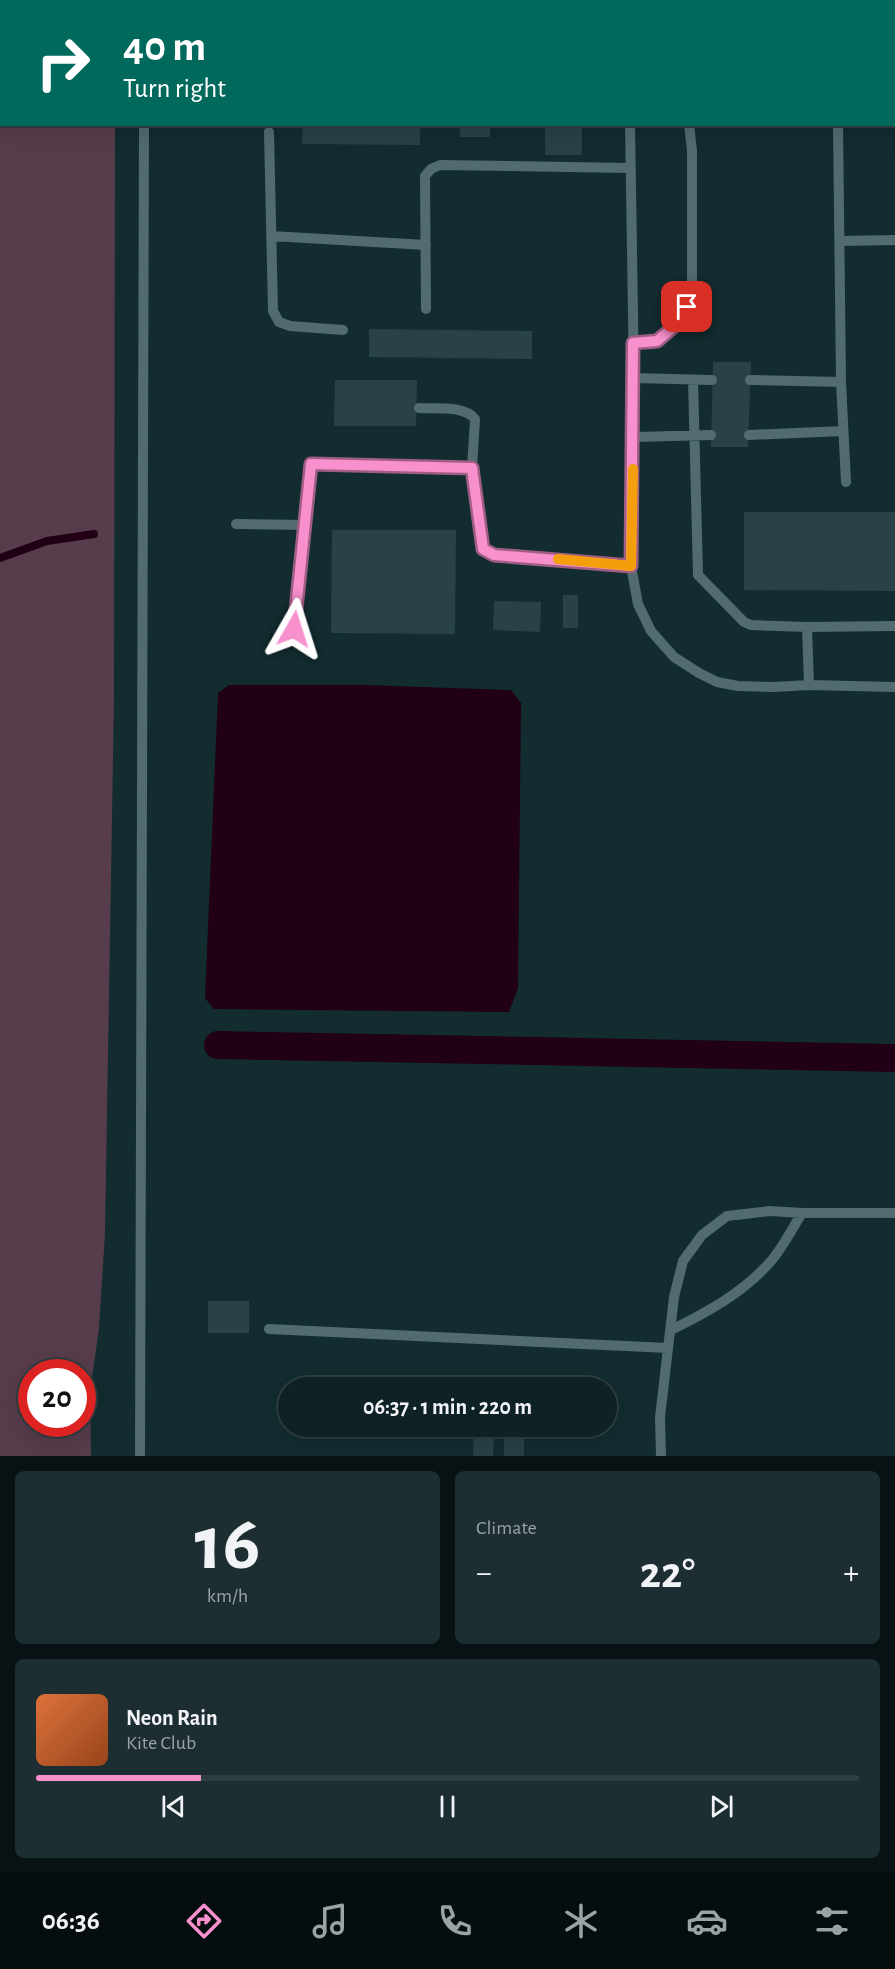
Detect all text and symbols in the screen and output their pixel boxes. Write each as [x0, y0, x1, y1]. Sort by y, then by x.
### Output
icon: right [24, 24, 102, 102]
text: 40 m [123, 26, 206, 68]
text: Turn right [123, 75, 226, 102]
pin [661, 281, 712, 332]
icon: arrive [670, 290, 703, 323]
position arrow [262, 597, 326, 661]
speed limit sign: 20 [18, 1359, 96, 1437]
text: 06:37 · 1 min · 220 m [363, 1396, 532, 1418]
text: 16 [195, 1506, 260, 1584]
text: Climate [476, 1518, 537, 1538]
text: 22° [640, 1551, 695, 1596]
text: − [476, 1557, 492, 1590]
text: + [843, 1557, 859, 1590]
text: km/h [207, 1586, 248, 1606]
text: Neon Rain [126, 1707, 218, 1729]
text: Kite Club [126, 1733, 196, 1753]
icon: previous [157, 1790, 190, 1823]
icon: pause [431, 1790, 464, 1823]
icon: next [705, 1790, 738, 1823]
icon: directions [183, 1900, 225, 1942]
icon: music [309, 1900, 351, 1942]
icon: phone [434, 1900, 476, 1942]
icon: climate [560, 1900, 602, 1942]
icon: car [686, 1900, 728, 1942]
icon: filters [811, 1900, 853, 1942]
text: 06:36 [42, 1907, 100, 1934]

